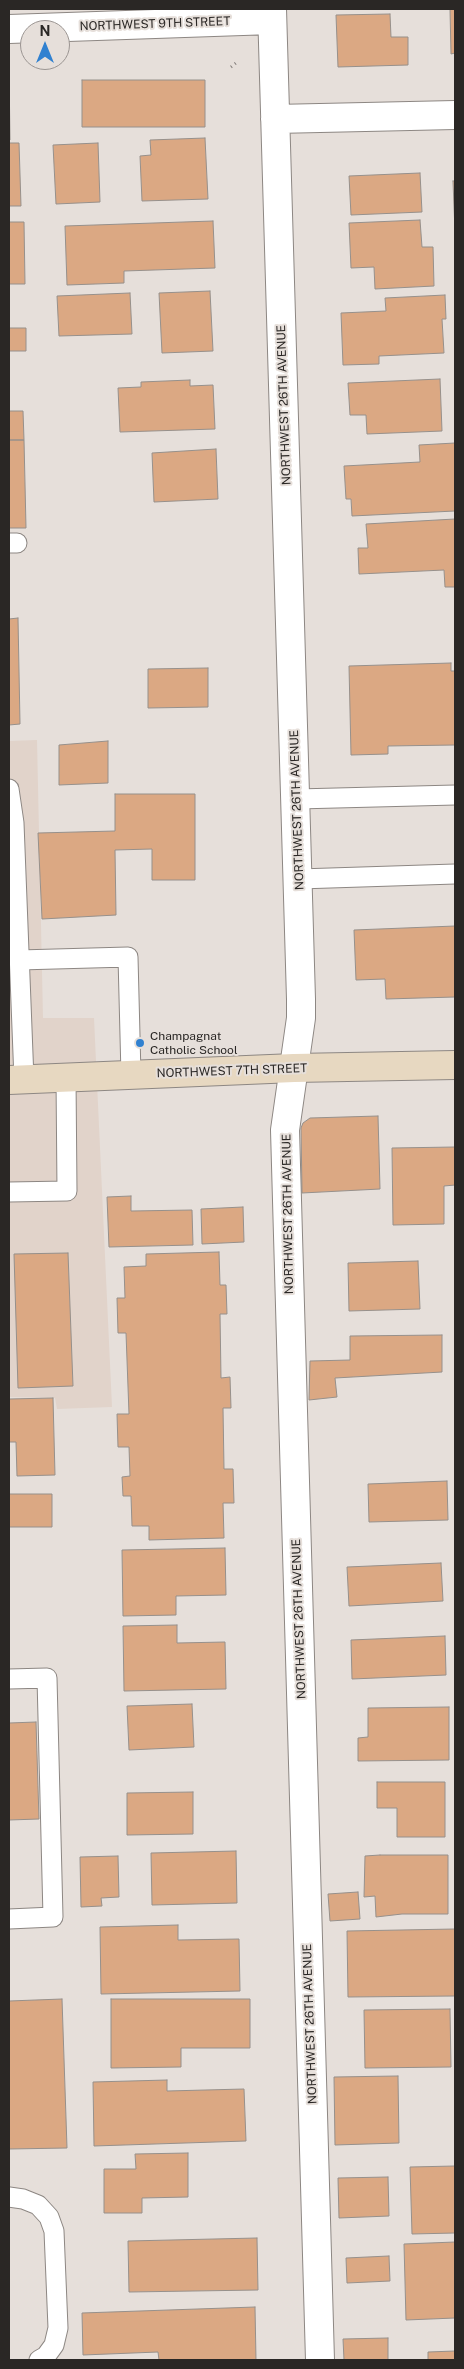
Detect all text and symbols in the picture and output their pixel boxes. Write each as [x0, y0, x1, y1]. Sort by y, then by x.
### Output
street label: NORTHWEST 9TH STREET [79, 14, 231, 34]
north arrow [20, 20, 70, 70]
text: N [40, 23, 50, 39]
street label: NORTHWEST 26TH AVENUE [274, 325, 294, 485]
street label: NORTHWEST 26TH AVENUE [287, 730, 307, 890]
place label: Champagnat Catholic School [150, 1029, 238, 1057]
marker: Champagnat Catholic School [134, 1037, 146, 1049]
street label: NORTHWEST 7TH STREET [156, 1061, 308, 1081]
street label: NORTHWEST 26TH AVENUE [279, 1134, 297, 1294]
street label: NORTHWEST 26TH AVENUE [289, 1539, 309, 1699]
street label: NORTHWEST 26TH AVENUE [300, 1944, 320, 2104]

